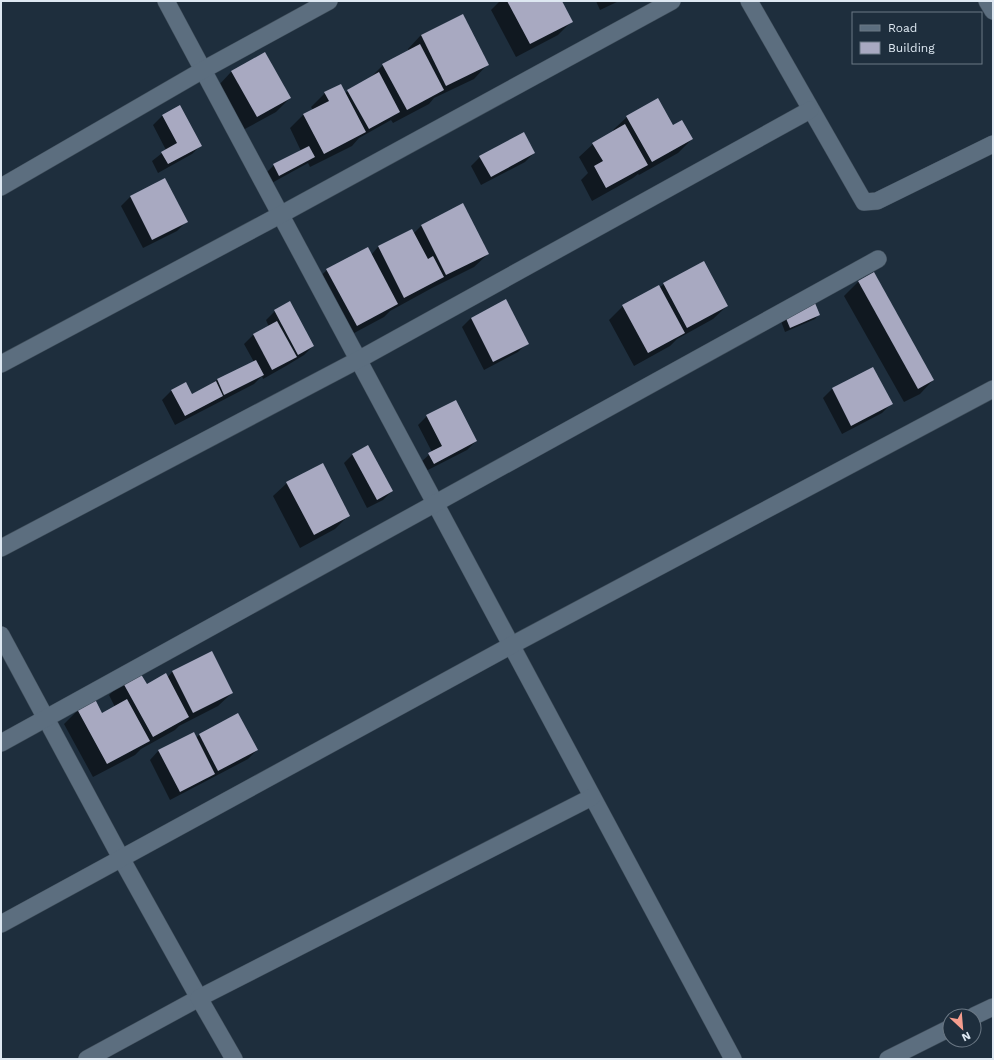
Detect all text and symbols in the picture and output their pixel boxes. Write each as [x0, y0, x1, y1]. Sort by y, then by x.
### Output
legend [852, 12, 982, 64]
text: Road [888, 21, 917, 35]
text: Building [888, 41, 935, 55]
north arrow [942, 1008, 982, 1048]
text: N [960, 1029, 973, 1044]

